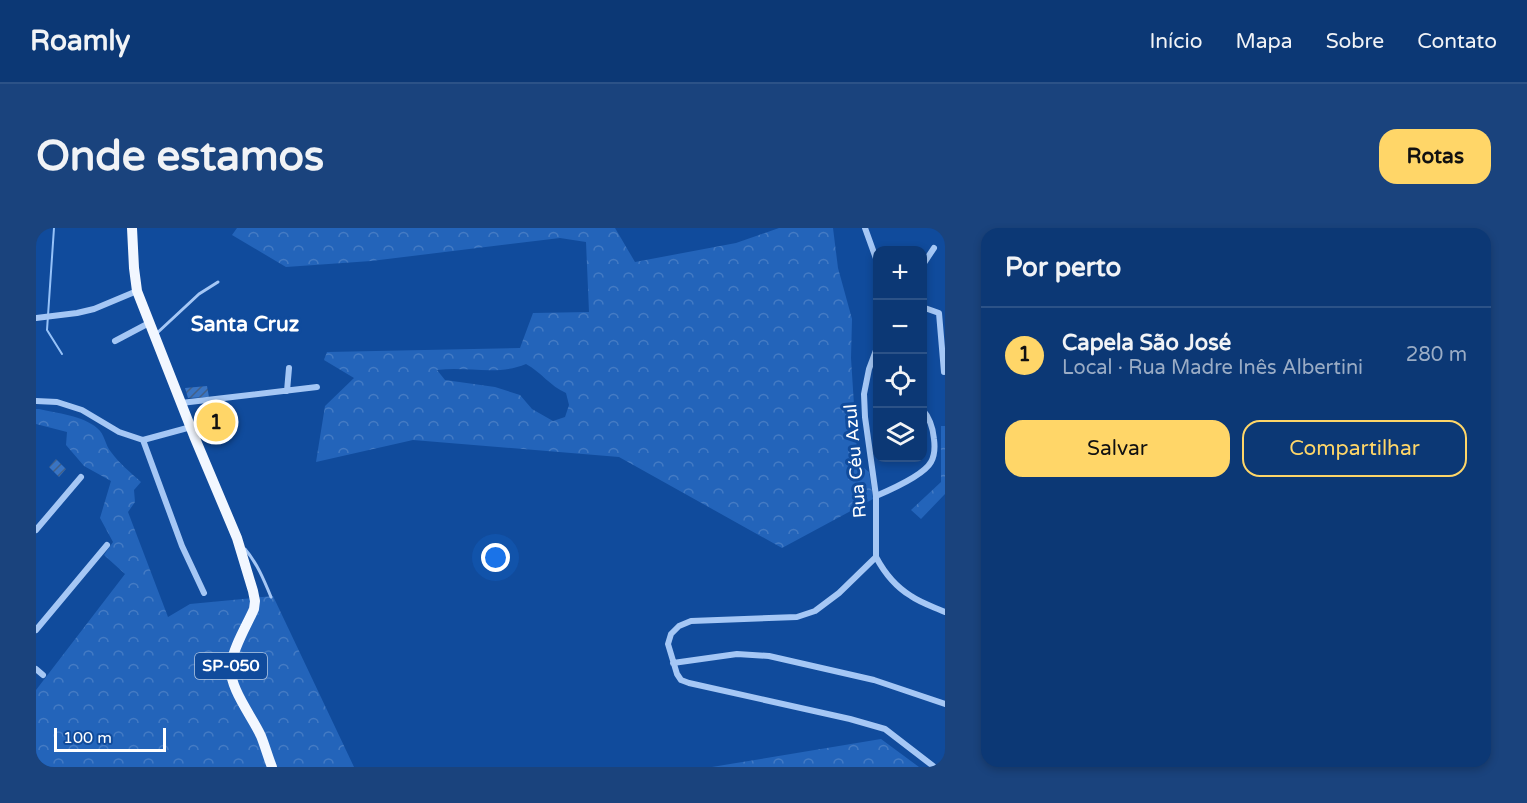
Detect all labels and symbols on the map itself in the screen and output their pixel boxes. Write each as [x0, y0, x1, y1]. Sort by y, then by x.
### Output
district label: Santa Cruz [191, 312, 300, 337]
pin: 1 [196, 400, 236, 444]
street label: Rua Céu Azul [839, 403, 871, 519]
your location [481, 543, 510, 572]
road number: SP-050 [195, 653, 267, 679]
scale bar [54, 725, 166, 752]

